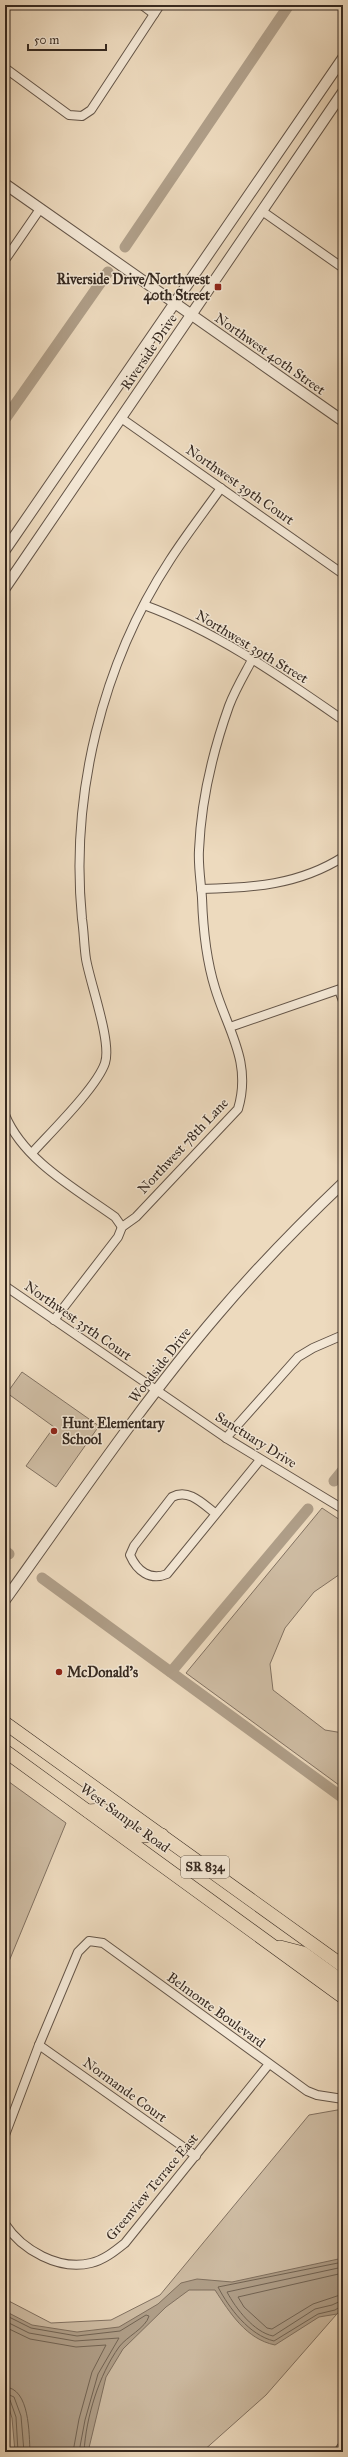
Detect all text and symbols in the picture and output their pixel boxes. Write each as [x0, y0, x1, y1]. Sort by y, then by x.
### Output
scale bar [28, 26, 106, 52]
text: 50 m [34, 33, 59, 47]
place label: Riverside Drive/Northwest 40th Street [56, 271, 210, 305]
marker: Riverside Drive/Northwest 40th Street [213, 282, 223, 292]
street label: Northwest 40th Street [211, 309, 329, 399]
street label: Riverside Drive [117, 311, 181, 393]
street label: Northwest 39th Court [183, 441, 297, 529]
street label: Northwest 39th Street [193, 607, 311, 687]
street label: Northwest 78th Lane [134, 1094, 232, 1197]
street label: Northwest 35th Court [21, 1278, 135, 1364]
street label: Woodside Drive [125, 1324, 195, 1406]
street label: Sanctuary Drive [212, 1408, 300, 1472]
place label: Hunt Elementary School [62, 1415, 166, 1448]
marker: Hunt Elementary School [49, 1426, 59, 1436]
place label: McDonald's [67, 1664, 138, 1681]
marker: McDonald's [54, 1667, 64, 1677]
street label: West Sample Road [77, 1780, 173, 1856]
road number: SR 834 [181, 1856, 229, 1878]
street label: Belmonte Boulevard [164, 1969, 268, 2051]
street label: Normande Court [80, 2054, 170, 2126]
street label: Greenview Terrace East [102, 2130, 202, 2244]

